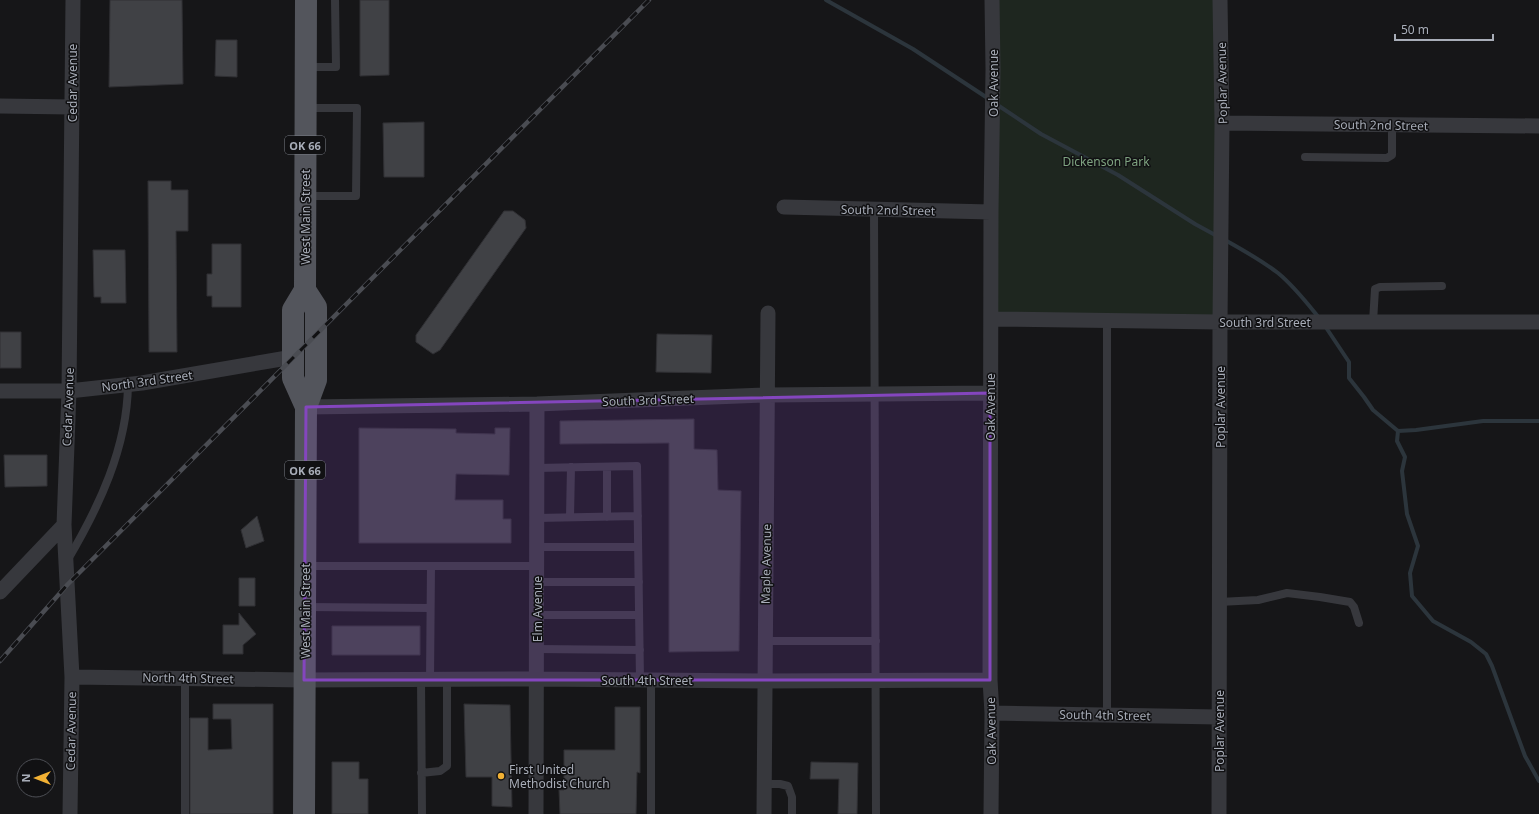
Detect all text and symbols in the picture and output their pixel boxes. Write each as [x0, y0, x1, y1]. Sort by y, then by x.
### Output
scale bar [1395, 16, 1493, 42]
text: 50 m [1401, 21, 1429, 38]
street label: Poplar Avenue [1213, 42, 1231, 124]
street label: Cedar Avenue [64, 43, 81, 122]
street label: Oak Avenue [985, 49, 1002, 117]
street label: South 2nd Street [1334, 116, 1429, 134]
road number: OK 66 [285, 136, 325, 154]
park label: Dickenson Park [1062, 153, 1150, 170]
street label: West Main Street [297, 169, 314, 265]
street label: South 2nd Street [841, 201, 936, 219]
street label: South 3rd Street [1219, 314, 1312, 331]
street label: North 3rd Street [100, 366, 194, 396]
street label: Poplar Avenue [1212, 366, 1229, 448]
street label: Cedar Avenue [58, 367, 78, 447]
street label: Oak Avenue [982, 373, 999, 441]
street label: South 3rd Street [602, 390, 695, 410]
road number: OK 66 [285, 461, 325, 479]
street label: Maple Avenue [757, 524, 775, 604]
street label: West Main Street [297, 563, 314, 659]
street label: Elm Avenue [529, 576, 546, 642]
street label: North 4th Street [142, 669, 235, 687]
street label: South 4th Street [601, 672, 693, 689]
street label: Poplar Avenue [1211, 690, 1228, 772]
street label: Cedar Avenue [62, 691, 80, 770]
street label: Oak Avenue [982, 697, 1000, 765]
street label: South 4th Street [1059, 706, 1151, 724]
north arrow [16, 758, 56, 798]
place label: First United Methodist Church [509, 761, 610, 792]
marker: First United Methodist Church [496, 771, 506, 781]
text: N [18, 774, 33, 782]

